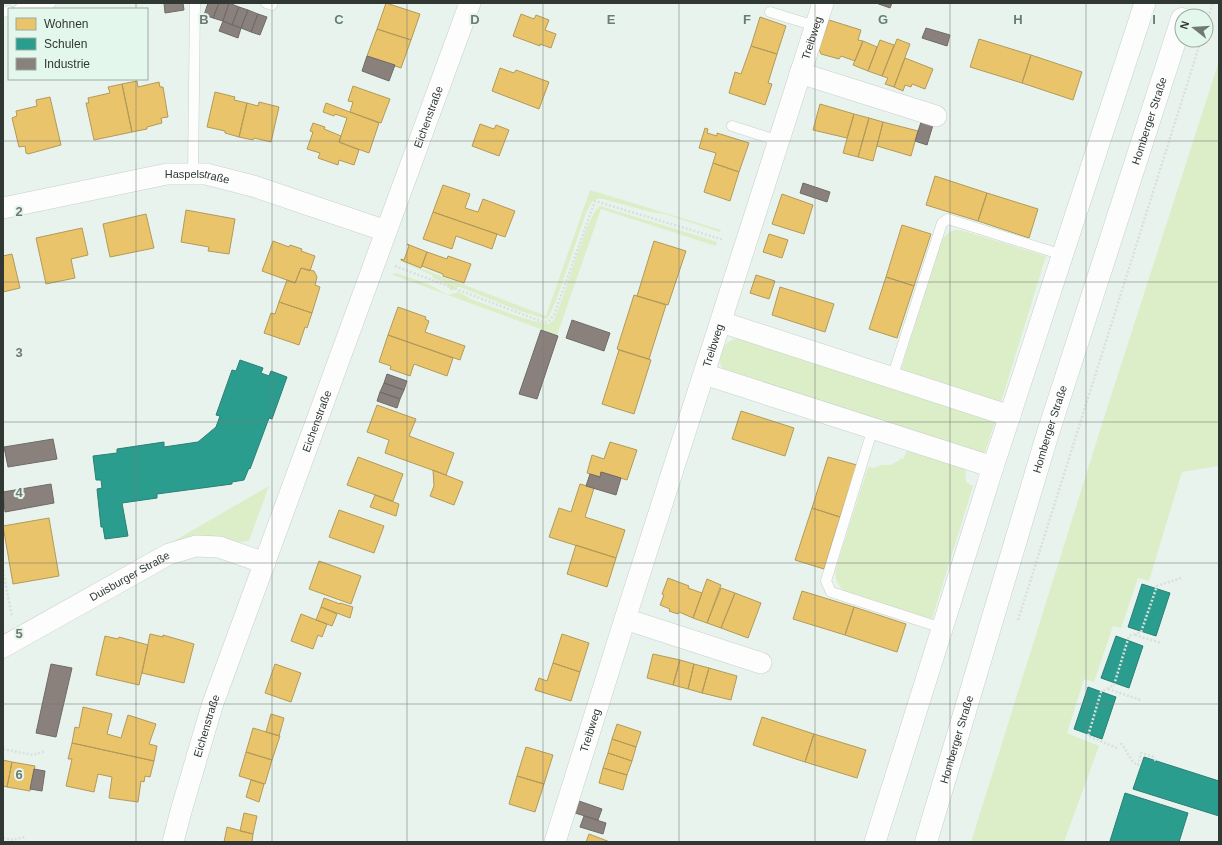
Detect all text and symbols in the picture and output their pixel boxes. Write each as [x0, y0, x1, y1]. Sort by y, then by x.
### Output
legend [8, 8, 148, 80]
north arrow [1174, 8, 1214, 48]
text: B [199, 12, 209, 27]
text: C [334, 12, 344, 27]
text: D [470, 12, 480, 27]
text: E [607, 12, 616, 27]
text: F [743, 12, 751, 27]
text: G [878, 12, 888, 27]
text: H [1013, 12, 1023, 27]
text: I [1152, 12, 1156, 27]
street label: Treibweg [799, 15, 824, 61]
text: Wohnen [44, 17, 88, 31]
text: N [1178, 19, 1191, 31]
text: Schulen [44, 37, 87, 51]
text: Industrie [44, 57, 90, 71]
street label: Homberger Straße [1129, 76, 1169, 166]
street label: Eichenstraße [411, 84, 445, 149]
street label: Haspelstraße [165, 168, 231, 186]
text: 2 [15, 204, 23, 219]
street label: Treibweg [700, 322, 725, 369]
text: 3 [15, 345, 23, 360]
street label: Homberger Straße [1030, 384, 1069, 474]
street label: Eichenstraße [300, 389, 333, 454]
text: 4 [15, 485, 23, 500]
street label: Duisburger Straße [87, 549, 172, 603]
text: 5 [15, 626, 23, 641]
street label: Eichenstraße [191, 693, 222, 758]
street label: Homberger Straße [938, 694, 975, 785]
street label: Treibweg [578, 707, 602, 754]
text: 6 [15, 767, 23, 782]

